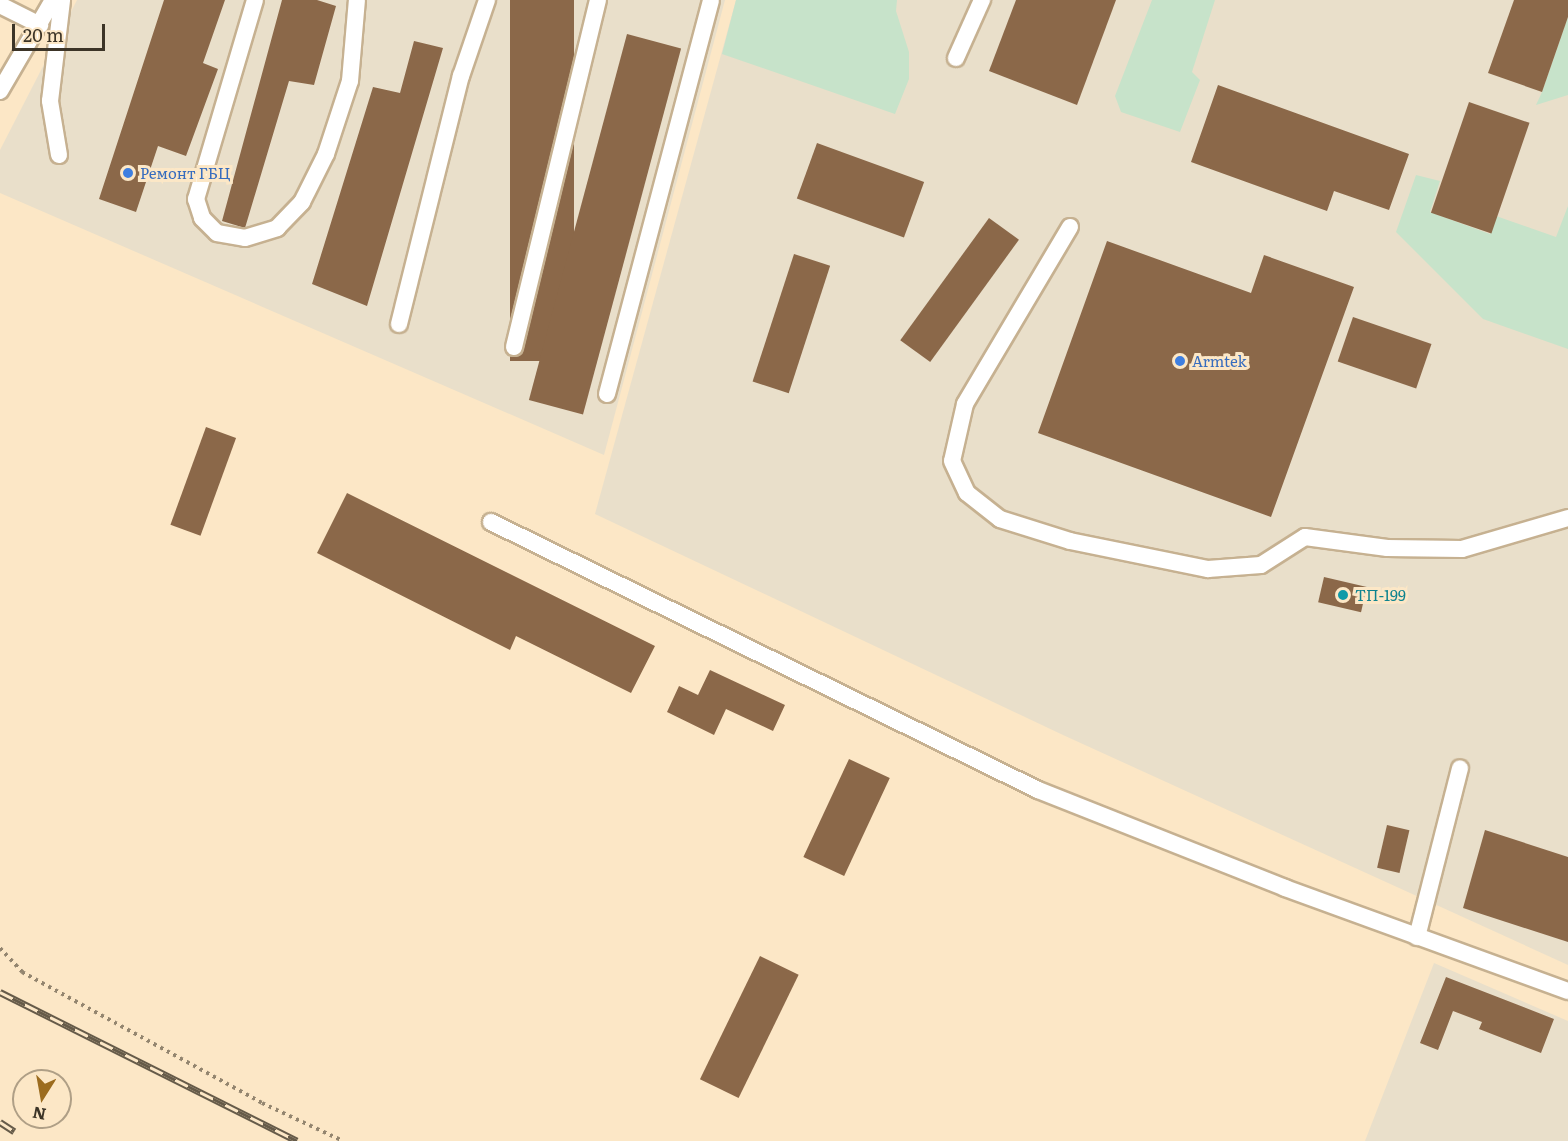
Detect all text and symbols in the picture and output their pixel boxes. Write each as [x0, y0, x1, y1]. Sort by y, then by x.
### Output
scale bar [15, 12, 108, 50]
text: 20 m [23, 21, 64, 48]
place label: Ремонт ГБЦ [140, 164, 231, 182]
marker: Ремонт ГБЦ [121, 166, 135, 180]
place label: Armtek [1192, 352, 1247, 370]
marker: Armtek [1173, 354, 1187, 368]
place label: ТП-199 [1355, 586, 1406, 604]
marker: ТП-199 [1336, 588, 1350, 602]
north arrow [12, 1069, 72, 1129]
text: N [30, 1102, 48, 1128]

